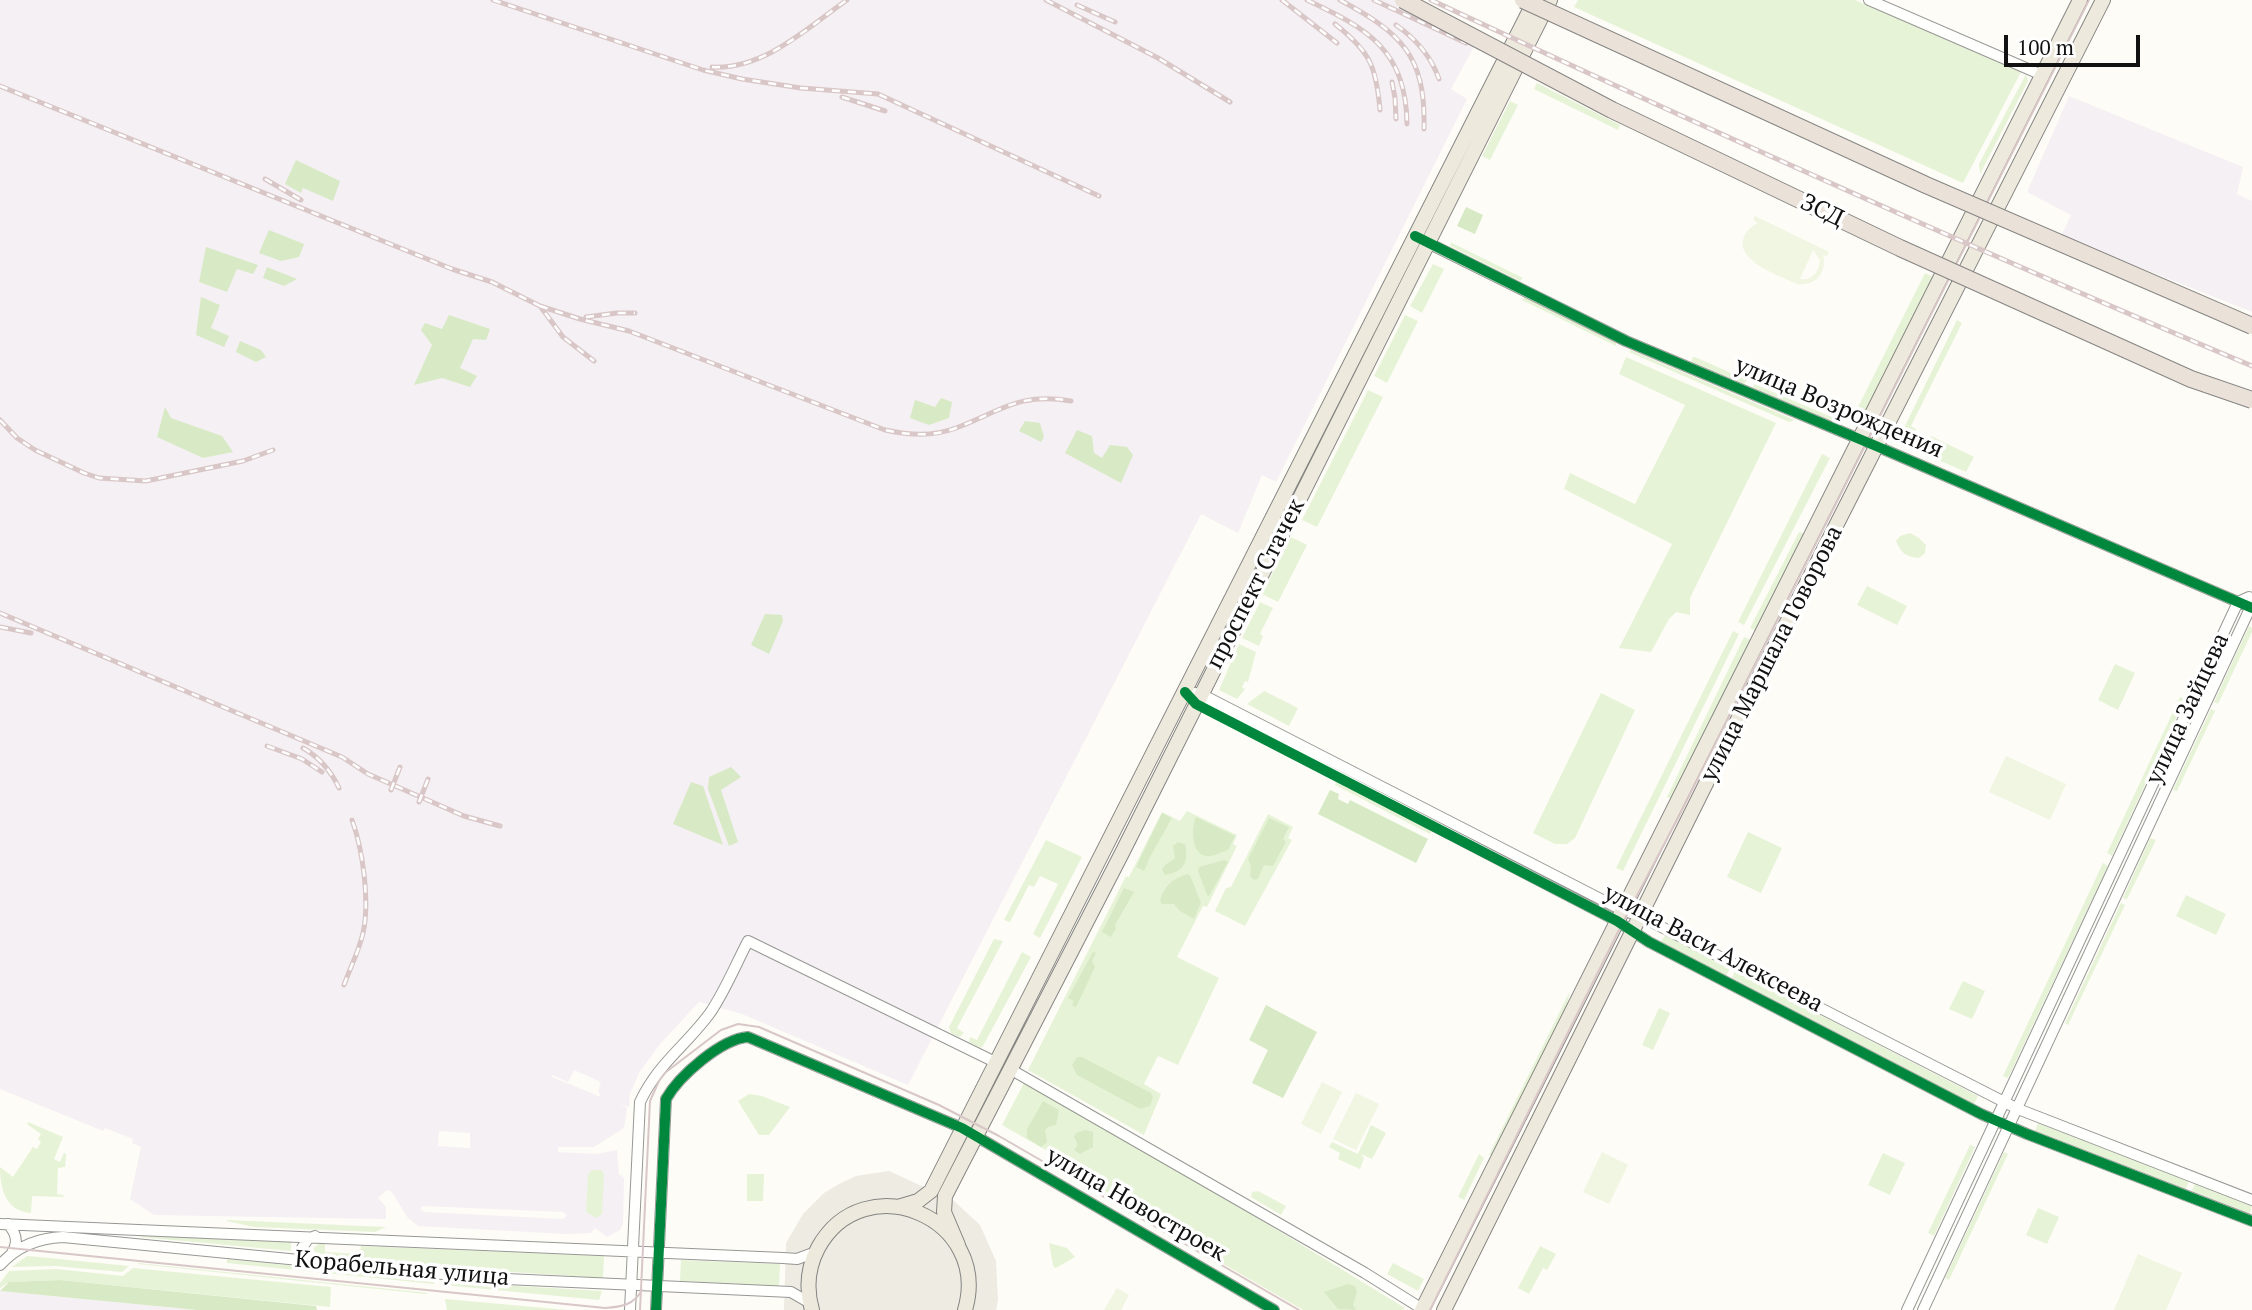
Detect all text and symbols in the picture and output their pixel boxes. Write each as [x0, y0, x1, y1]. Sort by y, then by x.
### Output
scale bar [2007, 21, 2144, 65]
text: 100 m [2017, 33, 2074, 61]
street label: ЗСД [1796, 188, 1848, 234]
street label: улица Возрождения [1731, 351, 1947, 465]
street label: проспект Стачек [1201, 494, 1311, 674]
street label: улица Маршала Говорова [1695, 521, 1849, 787]
street label: улица Зайцева [2140, 629, 2236, 789]
street label: улица Васи Алексеева [1598, 879, 1828, 1019]
street label: улица Новостроек [1041, 1142, 1231, 1268]
street label: Корабельная улица [294, 1245, 510, 1293]

